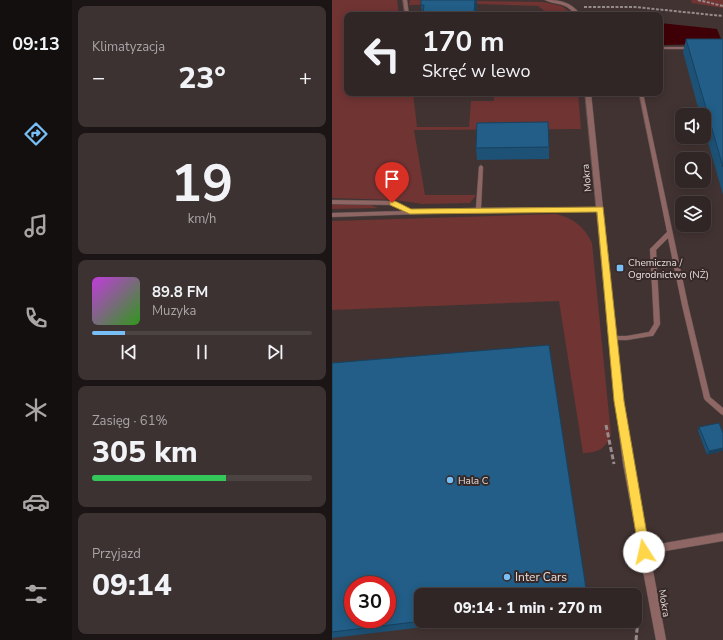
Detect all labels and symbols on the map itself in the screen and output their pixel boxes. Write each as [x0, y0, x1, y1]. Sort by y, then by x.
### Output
pin [375, 162, 409, 203]
street label: Mokra [579, 163, 595, 193]
place label: Chemiczna / Ogrodnictwo (NŻ) [628, 256, 709, 282]
marker: Chemiczna / Ogrodnictwo (NŻ) [615, 263, 625, 273]
place label: Hala C [458, 474, 489, 488]
marker: Hala C [445, 475, 455, 485]
position arrow [623, 531, 665, 573]
place label: Inter Cars [515, 569, 567, 585]
marker: Inter Cars [502, 572, 512, 582]
speed limit sign: 30 [344, 576, 396, 628]
street label: Mokra [655, 588, 673, 618]

